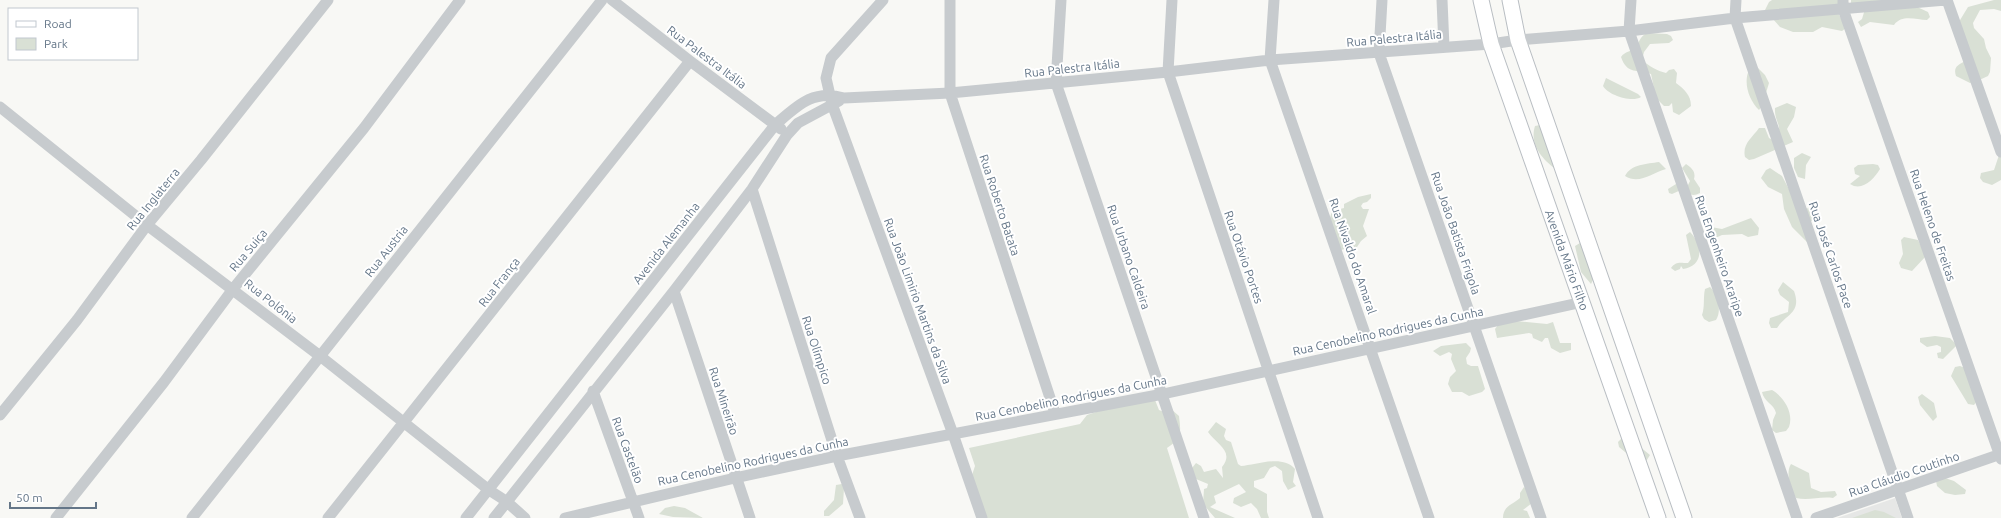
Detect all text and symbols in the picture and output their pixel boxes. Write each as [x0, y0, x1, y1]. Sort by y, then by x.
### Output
legend [8, 8, 138, 60]
text: Road [44, 17, 72, 30]
street label: Rua Palestra Itália [665, 23, 749, 91]
street label: Rua Palestra Itália [1346, 27, 1442, 49]
text: Park [44, 37, 68, 50]
street label: Rua Palestra Itália [1024, 57, 1120, 79]
street label: Rua Roberto Batata [977, 153, 1023, 257]
street label: Rua Inglaterra [124, 165, 182, 233]
street label: Rua Heleno de Freitas [1908, 167, 1958, 283]
street label: Rua João Batista Frigola [1429, 170, 1483, 296]
street label: Rua Engenheiro Araripe [1693, 194, 1747, 318]
street label: Rua Nivaldo do Amaral [1327, 196, 1379, 316]
street label: Avenida Alemanha [630, 200, 702, 286]
street label: Rua José Carlos Pace [1807, 200, 1855, 310]
street label: Rua Urbano Caldeira [1105, 203, 1153, 311]
street label: Avenida Mário Filho [1543, 208, 1591, 312]
street label: Rua Otávio Portes [1222, 209, 1266, 305]
street label: Rua João Limirio Martins da Silva [882, 216, 954, 386]
street label: Rua Austria [362, 223, 410, 279]
street label: Rua Suiça [227, 226, 269, 274]
street label: Rua França [476, 255, 522, 309]
street label: Rua Polônia [242, 276, 300, 326]
street label: Rua Cenobelino Rodrigues da Cunha [1291, 304, 1485, 358]
street label: Rua Olímpico [800, 314, 834, 386]
street label: Rua Mineirão [707, 365, 741, 437]
street label: Rua Cenobelino Rodrigues da Cunha [974, 373, 1168, 423]
street label: Rua Castelão [610, 415, 646, 485]
street label: Rua Cenobelino Rodrigues da Cunha [656, 434, 850, 488]
street label: Rua Cláudio Coutinho [1847, 449, 1961, 499]
scale bar [10, 484, 96, 510]
text: 50 m [16, 491, 43, 504]

